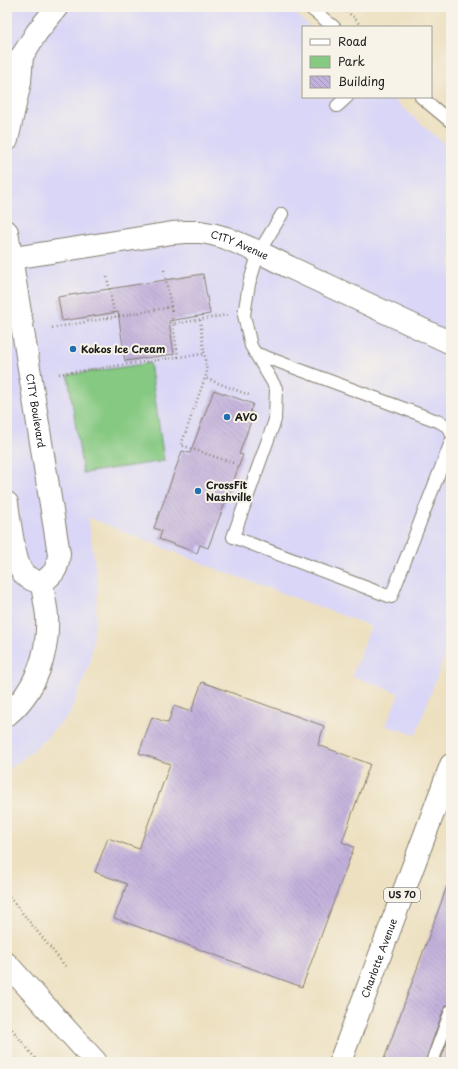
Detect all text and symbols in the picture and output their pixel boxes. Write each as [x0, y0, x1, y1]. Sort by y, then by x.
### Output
legend [302, 26, 432, 98]
text: Road [338, 32, 367, 50]
text: Park [338, 52, 365, 70]
text: Building [338, 72, 385, 90]
street label: C1TY Avenue [209, 226, 272, 263]
place label: Kokos Ice Cream [81, 341, 165, 356]
marker: Kokos Ice Cream [68, 344, 78, 354]
street label: C1TY Boulevard [23, 372, 50, 449]
place label: AVO [235, 409, 257, 424]
marker: AVO [222, 412, 232, 422]
place label: CrossFit Nashville [206, 477, 252, 504]
marker: CrossFit Nashville [193, 486, 203, 496]
road number: US 70 [384, 888, 420, 902]
street label: Charlotte Avenue [357, 915, 400, 1000]

